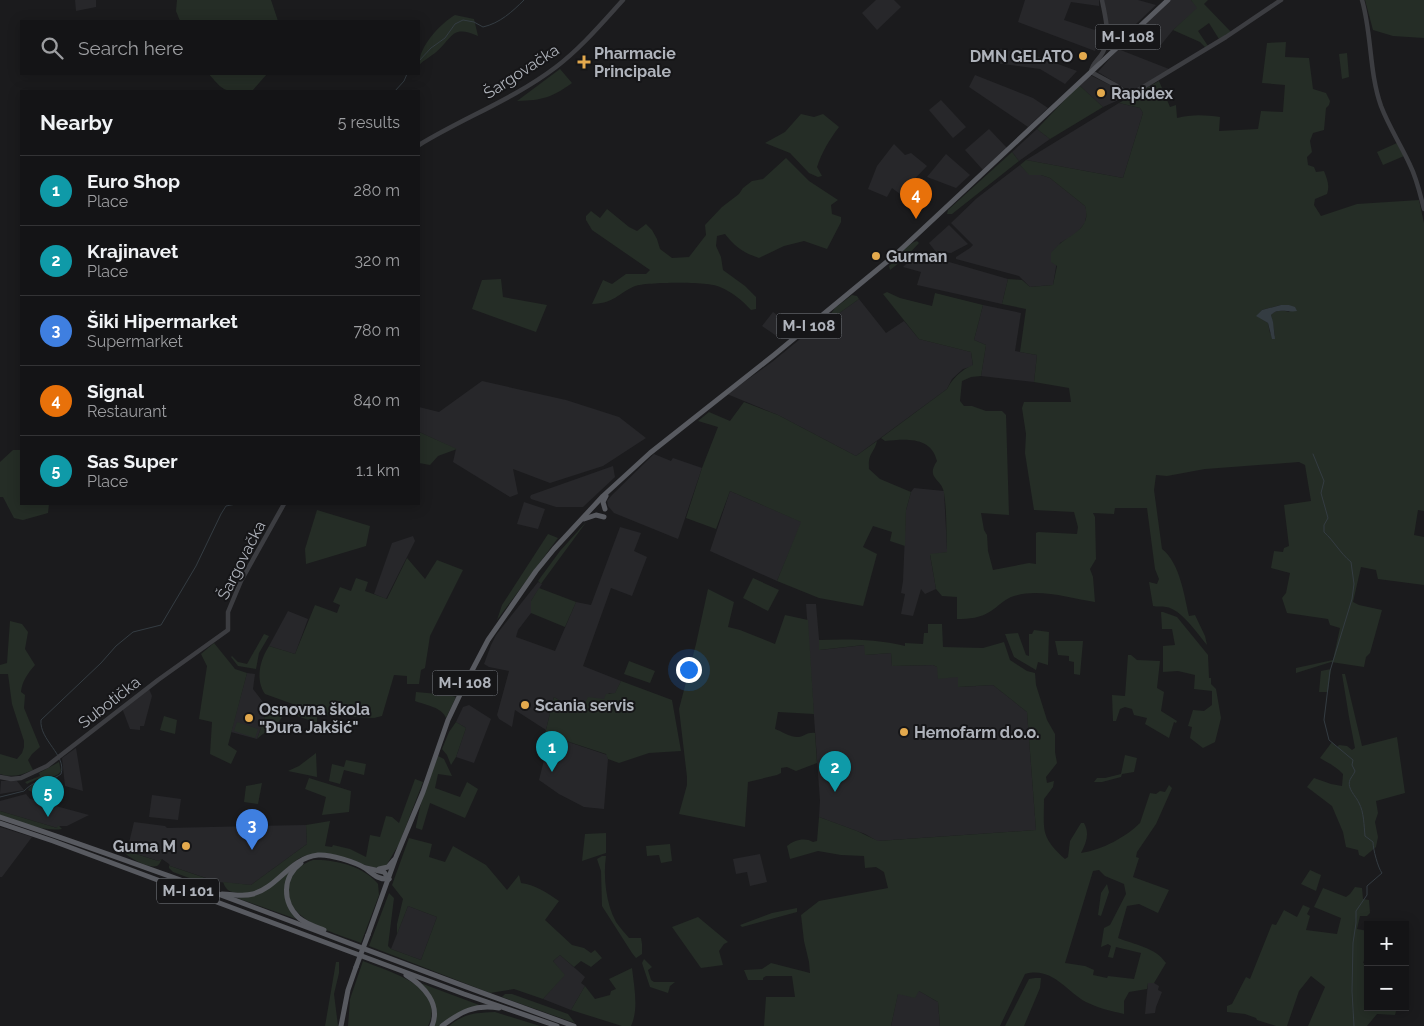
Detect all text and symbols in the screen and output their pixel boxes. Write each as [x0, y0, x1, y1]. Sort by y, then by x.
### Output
search box [20, 20, 420, 75]
road number: M-I 108 [1096, 24, 1160, 50]
icon: search [38, 34, 66, 62]
text: Search here [78, 37, 184, 59]
street label: Šargovačka [480, 39, 562, 103]
place label: Pharmacie Principale [594, 44, 676, 81]
place label: DMN GELATO [970, 47, 1073, 66]
marker: DMN GELATO [1077, 50, 1089, 62]
marker: Pharmacie Principale [578, 56, 590, 68]
place label: Rapidex [1111, 84, 1173, 103]
marker: Rapidex [1095, 87, 1107, 99]
text: Nearby [40, 110, 113, 135]
text: 5 results [338, 113, 400, 132]
text: Euro Shop [87, 170, 180, 192]
pin: 4 [900, 178, 932, 219]
text: 1 [52, 181, 60, 200]
text: 280 m [354, 181, 400, 200]
text: Place [87, 192, 128, 211]
text: Krajinavet [87, 240, 178, 262]
place label: Gurman [886, 247, 947, 266]
marker: Gurman [870, 250, 882, 262]
text: 2 [51, 251, 61, 270]
text: 320 m [355, 251, 400, 270]
text: Place [87, 262, 128, 281]
text: Šiki Hipermarket [87, 310, 238, 332]
road number: M-I 108 [776, 314, 842, 338]
text: 3 [52, 321, 60, 340]
text: 780 m [353, 321, 400, 340]
text: Supermarket [87, 332, 183, 351]
text: Signal [87, 380, 144, 402]
text: 4 [51, 391, 61, 410]
text: 840 m [353, 391, 400, 410]
text: Restaurant [87, 402, 167, 421]
text: Sas Super [87, 450, 178, 472]
text: 5 [52, 461, 60, 480]
text: 1.1 km [356, 461, 400, 480]
text: Place [87, 472, 128, 491]
street label: Šargovačka [213, 517, 269, 603]
your location [676, 657, 702, 683]
road number: M-I 108 [432, 670, 498, 696]
street label: Subotička [75, 672, 144, 732]
place label: Scania servis [535, 696, 634, 715]
marker: Scania servis [519, 699, 531, 711]
place label: Osnovna škola "Đura Jakšić" [259, 700, 370, 737]
marker: Osnovna škola "Đura Jakšić" [243, 712, 255, 724]
place label: Hemofarm d.o.o. [914, 723, 1040, 742]
marker: Hemofarm d.o.o. [898, 726, 910, 738]
pin: 1 [536, 731, 568, 772]
pin: 2 [819, 751, 851, 792]
pin: 5 [32, 776, 64, 817]
pin: 3 [236, 809, 268, 850]
place label: Guma M [113, 837, 176, 856]
marker: Guma M [180, 840, 192, 852]
road number: M-I 101 [157, 878, 219, 904]
map controls [1364, 921, 1409, 1011]
button: + [1364, 921, 1409, 966]
button: − [1364, 966, 1409, 1011]

